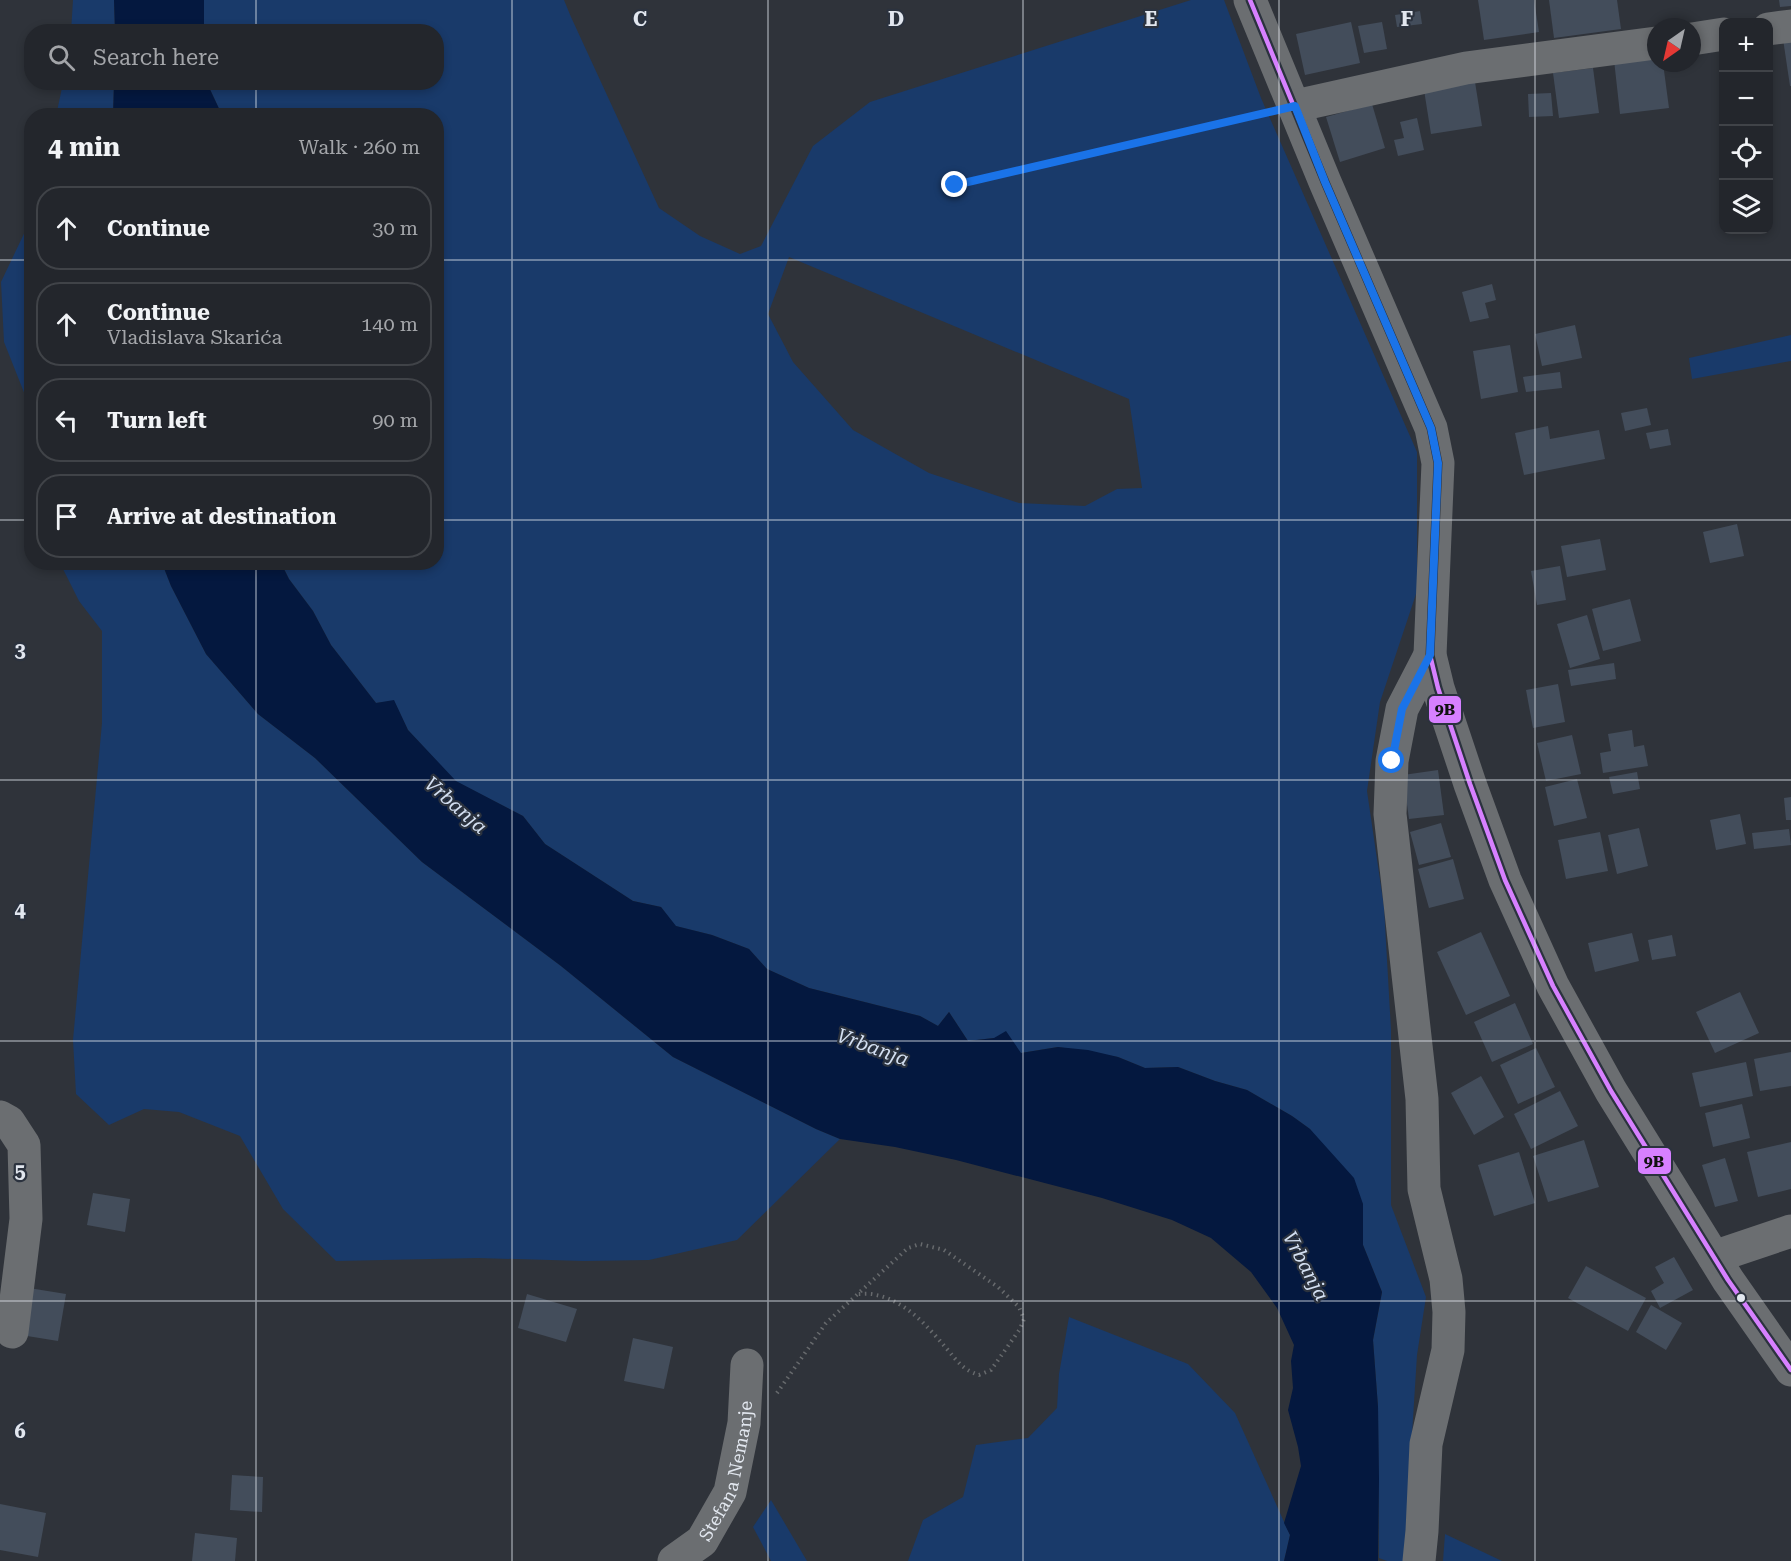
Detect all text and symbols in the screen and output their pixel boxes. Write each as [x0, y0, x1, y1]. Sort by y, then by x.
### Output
text: C [633, 7, 647, 31]
text: D [888, 7, 904, 31]
text: E [1145, 7, 1158, 31]
text: F [1401, 7, 1413, 31]
north arrow [1647, 18, 1701, 72]
map controls [1719, 18, 1773, 234]
button: + [1719, 18, 1773, 72]
search box [24, 24, 444, 90]
icon: search [45, 41, 78, 74]
text: Search here [93, 45, 219, 70]
button: − [1719, 72, 1773, 126]
button: locate [1719, 126, 1773, 180]
text: 4 min [48, 132, 120, 162]
text: Walk · 260 m [299, 135, 420, 159]
route end [941, 171, 967, 197]
button: layers [1719, 180, 1773, 234]
icon: ahead [50, 212, 83, 245]
text: Continue [107, 216, 210, 241]
text: 30 m [372, 216, 418, 240]
text: Continue [107, 300, 210, 325]
icon: ahead [50, 308, 83, 341]
text: 140 m [361, 312, 418, 336]
text: Vladislava Skarića [107, 325, 282, 349]
icon: left [50, 404, 83, 437]
text: Turn left [107, 408, 207, 433]
text: 90 m [372, 408, 418, 432]
icon: arrive [50, 500, 83, 533]
text: Arrive at destination [107, 504, 336, 529]
text: 3 [14, 638, 26, 662]
line badge: 9B [1428, 695, 1462, 724]
text: 9B [1435, 700, 1455, 719]
route start [1378, 747, 1404, 773]
water label: Vrbanja [420, 771, 492, 839]
text: 4 [14, 898, 26, 922]
water label: Vrbanja [834, 1023, 912, 1071]
line badge: 9B [1637, 1147, 1672, 1175]
text: 9B [1644, 1152, 1664, 1171]
text: 5 [14, 1159, 26, 1183]
water label: Vrbanja [1278, 1227, 1334, 1305]
unlabelled marker [1735, 1292, 1747, 1304]
street label: Stefana Nemanje [694, 1400, 756, 1544]
text: 6 [14, 1419, 26, 1443]

